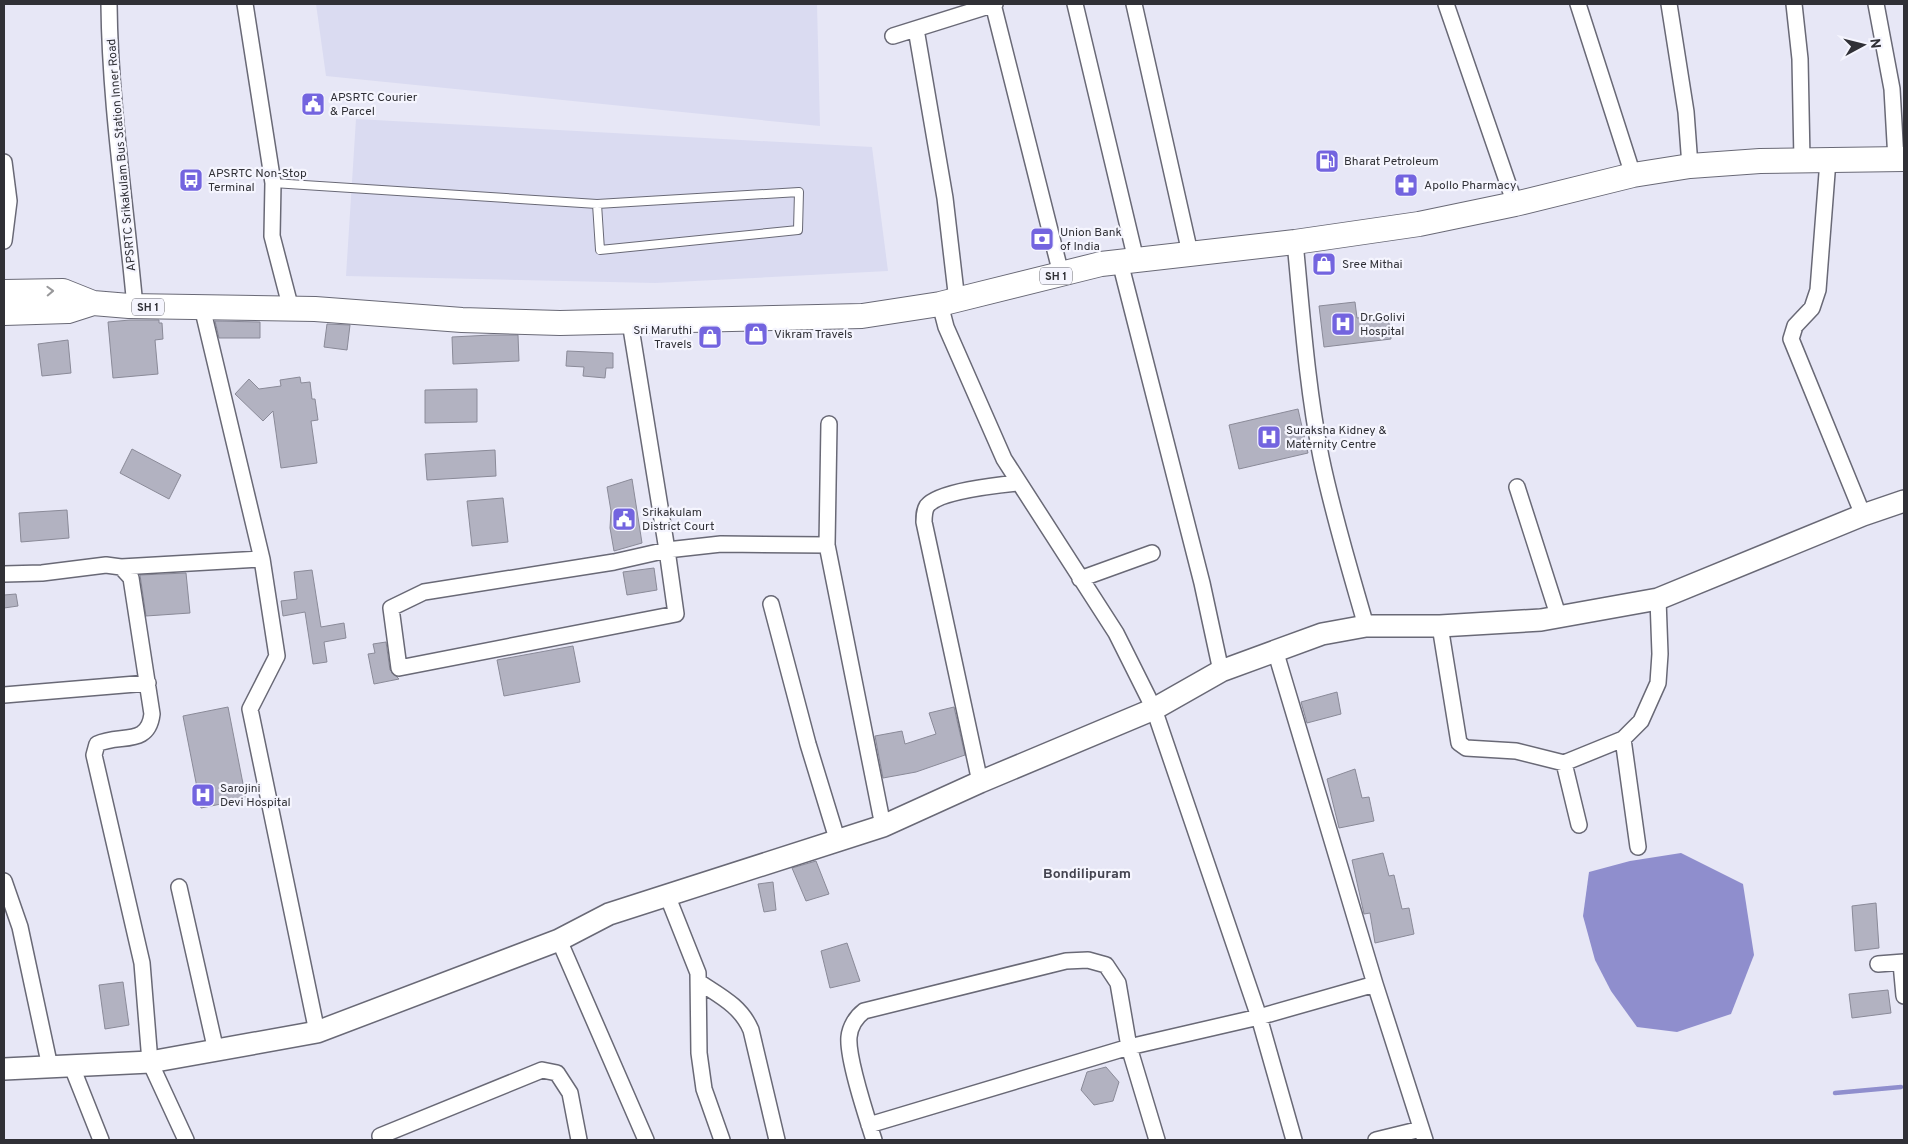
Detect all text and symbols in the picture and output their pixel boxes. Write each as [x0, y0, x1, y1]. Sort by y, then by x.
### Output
north arrow [1838, 20, 1888, 70]
street label: APSRTC Srikakulam Bus Station Inner Road [104, 38, 140, 272]
text: N [1865, 38, 1883, 50]
place label: APSRTC Courier & Parcel [330, 90, 418, 120]
public building icon: APSRTC Courier & Parcel [300, 91, 326, 117]
fuel station icon: Bharat Petroleum [1314, 148, 1340, 174]
place label: Bharat Petroleum [1344, 154, 1439, 170]
place label: APSRTC Non-Stop Terminal [208, 166, 307, 196]
bus stop icon: APSRTC Non-Stop Terminal [178, 167, 204, 193]
pharmacy icon: Apollo Pharmacy [1393, 172, 1419, 198]
place label: Apollo Pharmacy [1424, 178, 1516, 194]
place label: Union Bank of India [1060, 225, 1122, 255]
bank icon: Union Bank of India [1029, 226, 1055, 252]
shop icon: Sree Mithai [1311, 251, 1337, 277]
place label: Sree Mithai [1342, 257, 1403, 273]
road number: SH 1 [1040, 268, 1072, 284]
one-way arrow [46, 286, 54, 296]
road number: SH 1 [132, 298, 164, 316]
place label: Dr.Golivi Hospital [1360, 310, 1405, 340]
hospital icon: Dr.Golivi Hospital [1330, 311, 1356, 337]
shop icon: Vikram Travels [743, 321, 769, 347]
place label: Sri Maruthi Travels [633, 323, 692, 353]
shop icon: Sri Maruthi Travels [697, 324, 723, 350]
place label: Vikram Travels [774, 327, 853, 343]
place label: Suraksha Kidney & Maternity Centre [1286, 423, 1387, 453]
hospital icon: Suraksha Kidney & Maternity Centre [1256, 424, 1282, 450]
place label: Srikakulam District Court [642, 505, 714, 535]
public building icon: Srikakulam District Court [611, 506, 637, 532]
place label: Sarojini Devi Hospital [220, 781, 291, 811]
hospital icon: Sarojini Devi Hospital [190, 782, 216, 808]
district label: Bondilipuram [1043, 866, 1131, 883]

